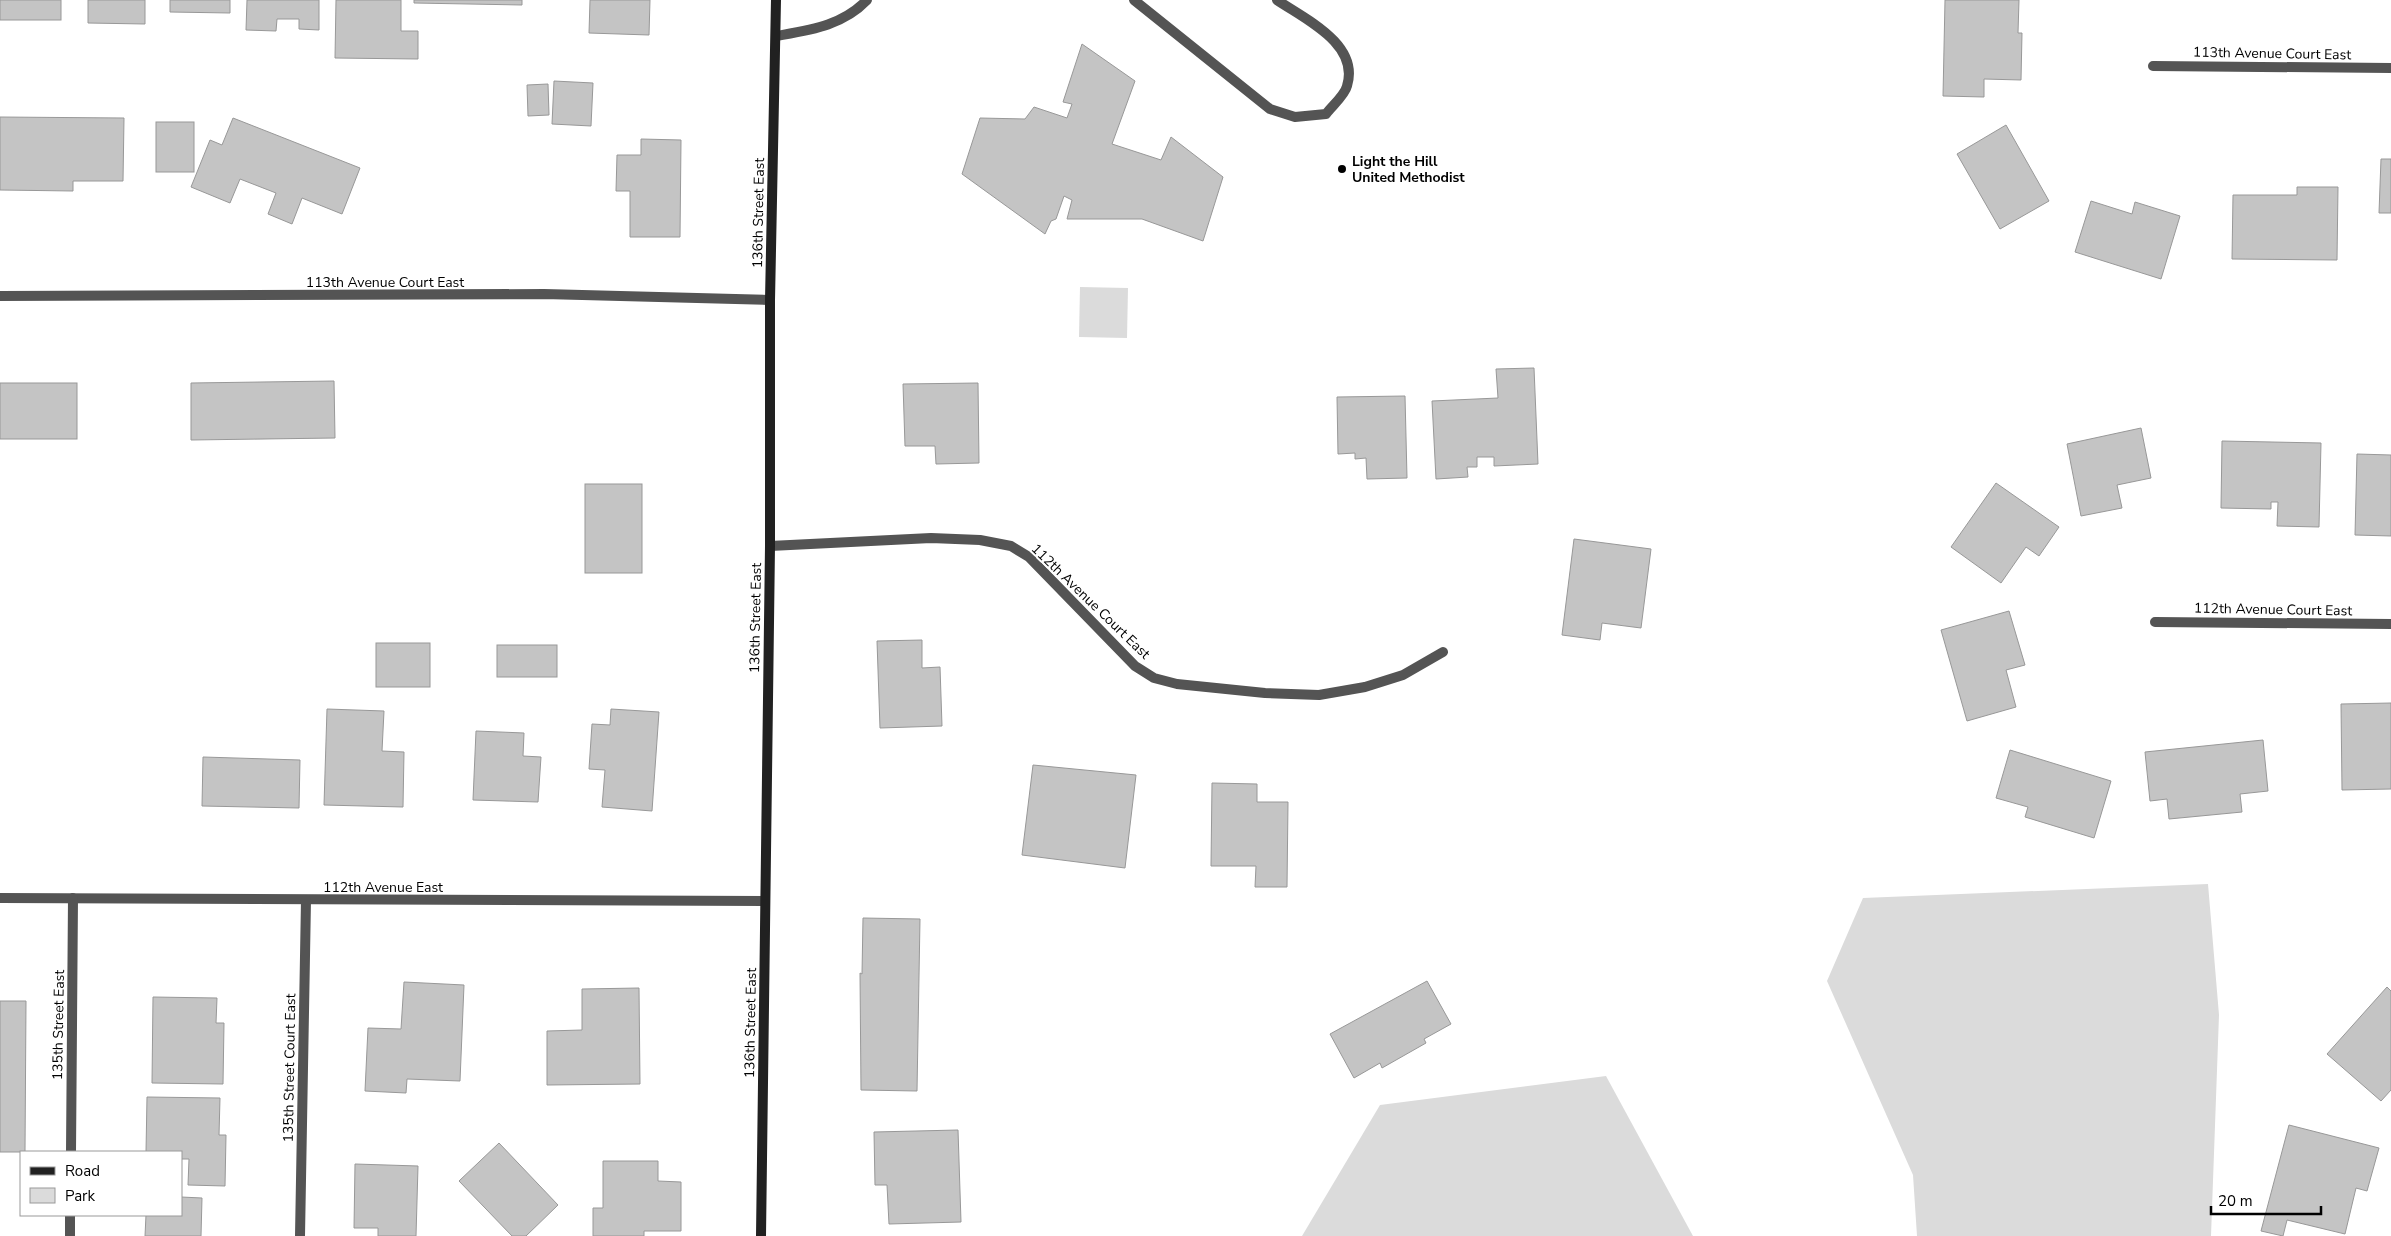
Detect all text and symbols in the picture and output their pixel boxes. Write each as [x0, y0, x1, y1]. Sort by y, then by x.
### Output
street label: 113th Avenue Court East [2193, 43, 2351, 64]
place label: Light the Hill United Methodist [1352, 152, 1465, 187]
street label: 136th Street East [748, 158, 769, 268]
marker: Light the Hill United Methodist [1336, 163, 1348, 175]
street label: 113th Avenue Court East [306, 273, 464, 292]
street label: 112th Avenue Court East [1027, 540, 1154, 663]
street label: 136th Street East [745, 563, 766, 673]
street label: 112th Avenue Court East [2194, 599, 2352, 620]
street label: 112th Avenue East [323, 878, 443, 897]
street label: 136th Street East [740, 968, 761, 1078]
street label: 135th Street East [48, 970, 69, 1080]
street label: 135th Street Court East [279, 993, 300, 1143]
legend [20, 1151, 182, 1216]
text: Road [65, 1161, 100, 1181]
scale bar [2211, 1184, 2321, 1216]
text: Park [65, 1186, 95, 1206]
text: 20 m [2218, 1191, 2253, 1211]

